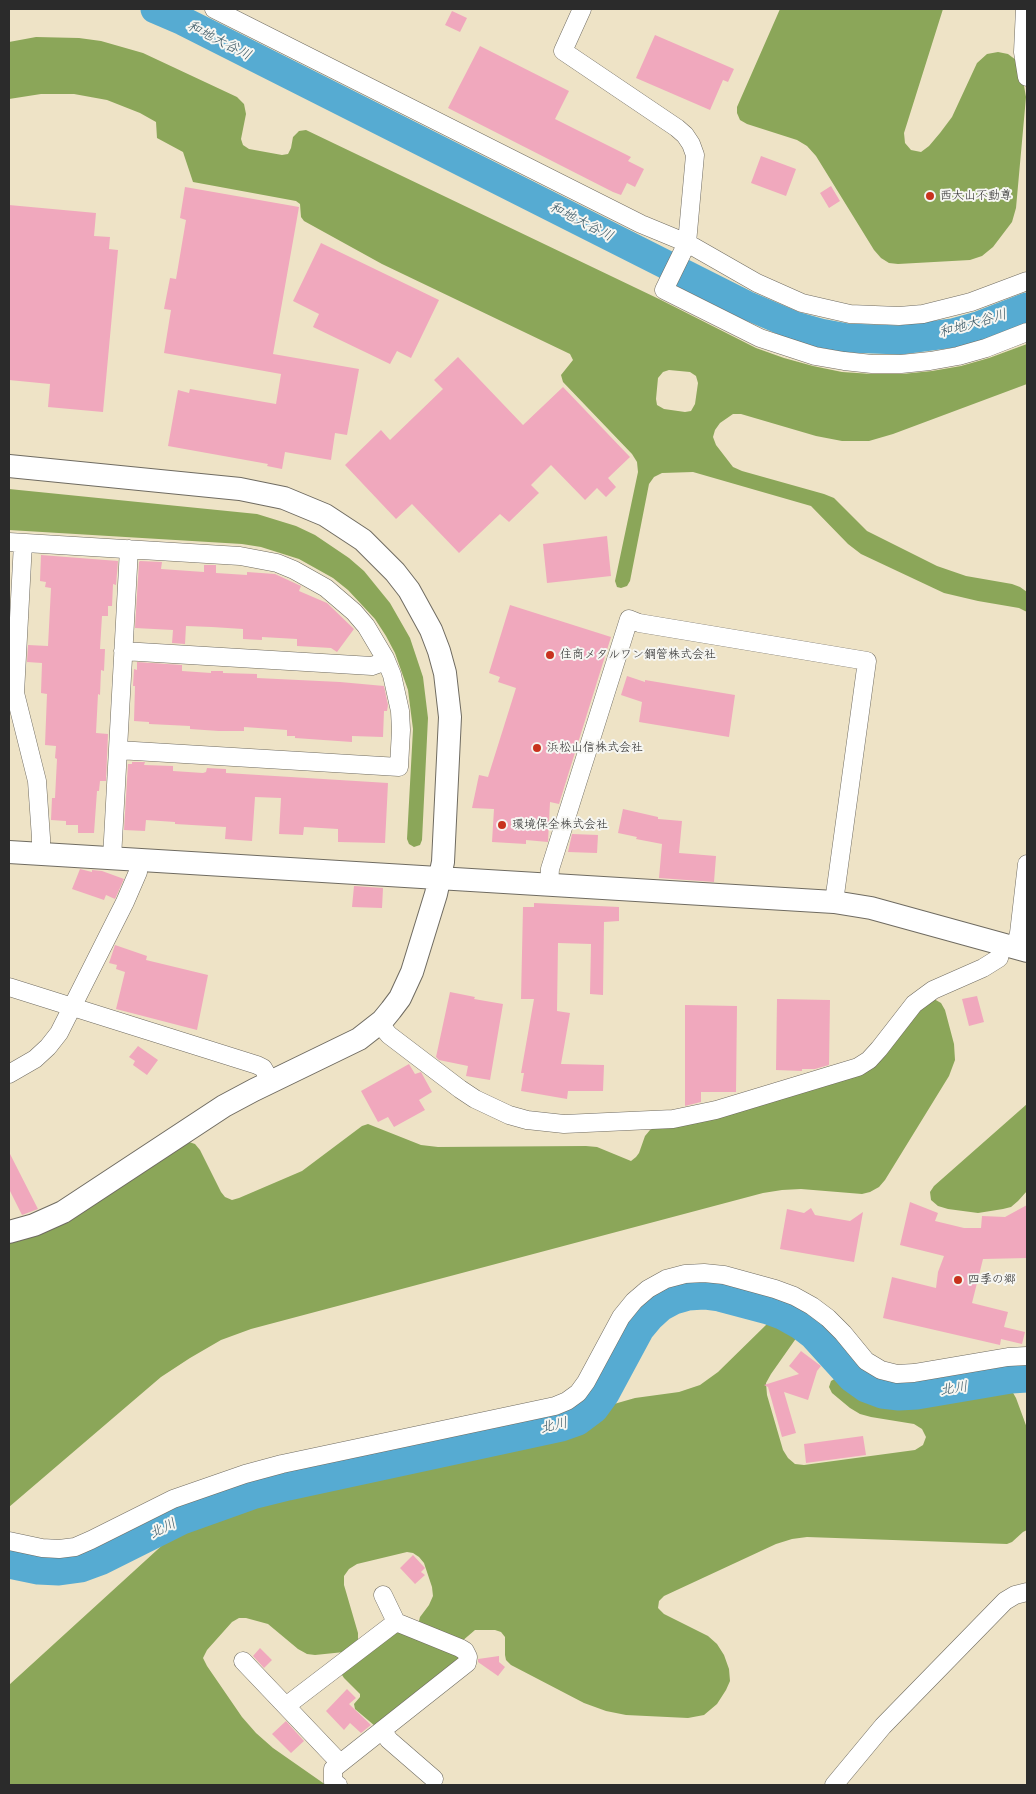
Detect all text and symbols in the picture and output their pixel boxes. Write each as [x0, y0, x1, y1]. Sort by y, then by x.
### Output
water label: 和地大谷川 [184, 18, 254, 64]
place label: 西大山不動尊 [940, 189, 1012, 203]
marker: 西大山不動尊 [924, 190, 936, 202]
water label: 和地大谷川 [546, 199, 616, 245]
water label: 和地大谷川 [937, 306, 1009, 342]
place label: 住商メタルワン鋼管株式会社 [560, 648, 716, 662]
marker: 住商メタルワン鋼管株式会社 [544, 649, 556, 661]
place label: 浜松山信株式会社 [547, 741, 643, 755]
marker: 浜松山信株式会社 [531, 742, 543, 754]
place label: 環境保全株式会社 [512, 818, 608, 832]
marker: 環境保全株式会社 [496, 819, 508, 831]
place label: 四季の郷 [968, 1273, 1016, 1287]
marker: 四季の郷 [952, 1274, 964, 1286]
water label: 北川 [939, 1379, 969, 1399]
water label: 北川 [538, 1415, 570, 1437]
water label: 北川 [147, 1515, 179, 1543]

